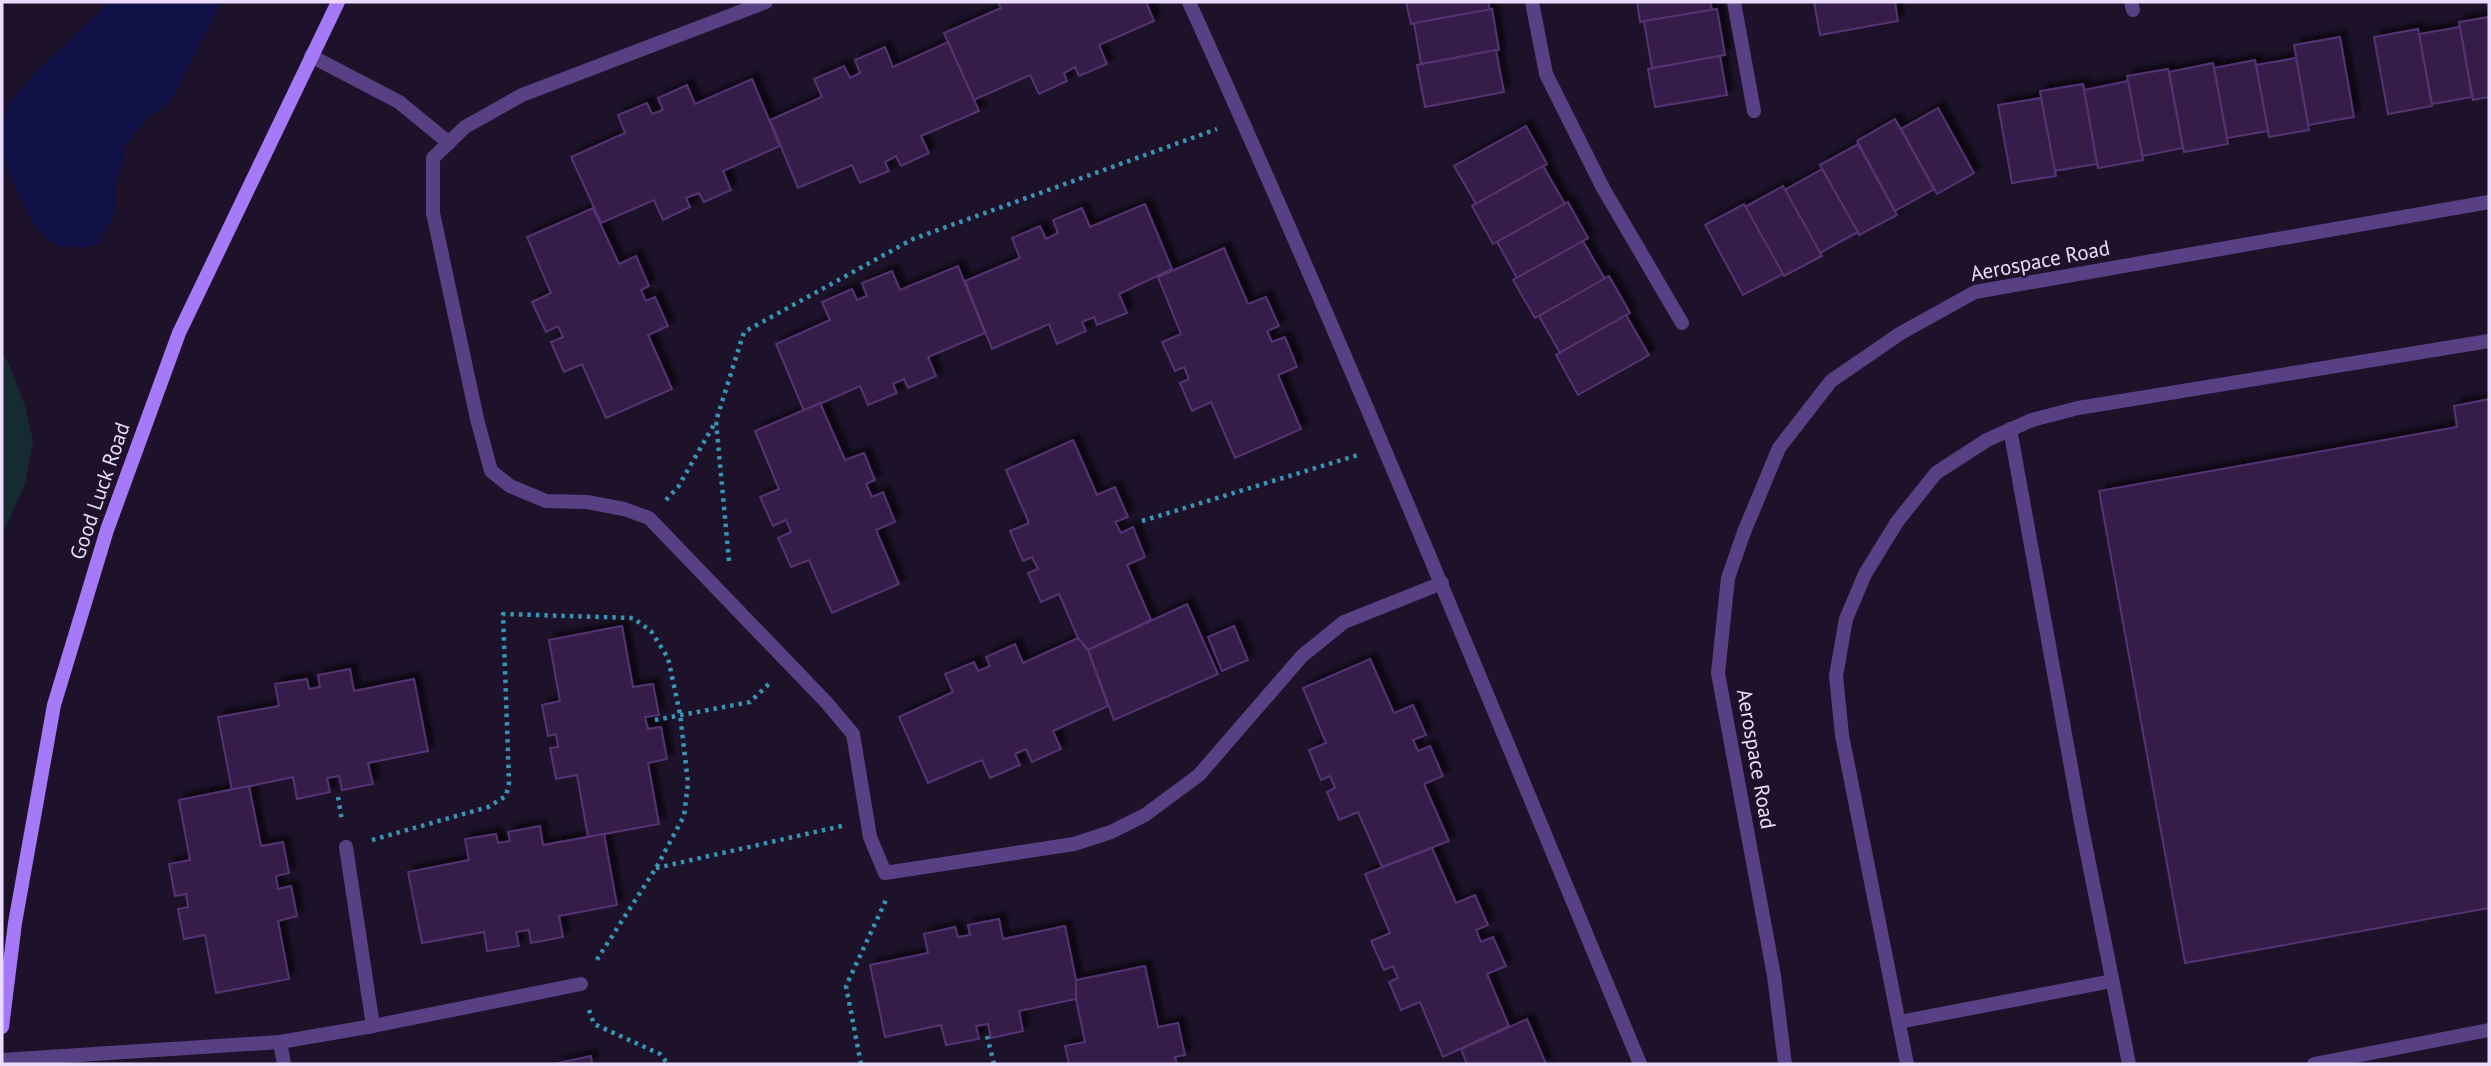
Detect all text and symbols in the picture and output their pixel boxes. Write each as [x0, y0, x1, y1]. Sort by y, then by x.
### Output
street label: Aerospace Road [1968, 234, 2112, 287]
street label: Good Luck Road [63, 419, 136, 563]
street label: Aerospace Road [1731, 687, 1782, 831]

